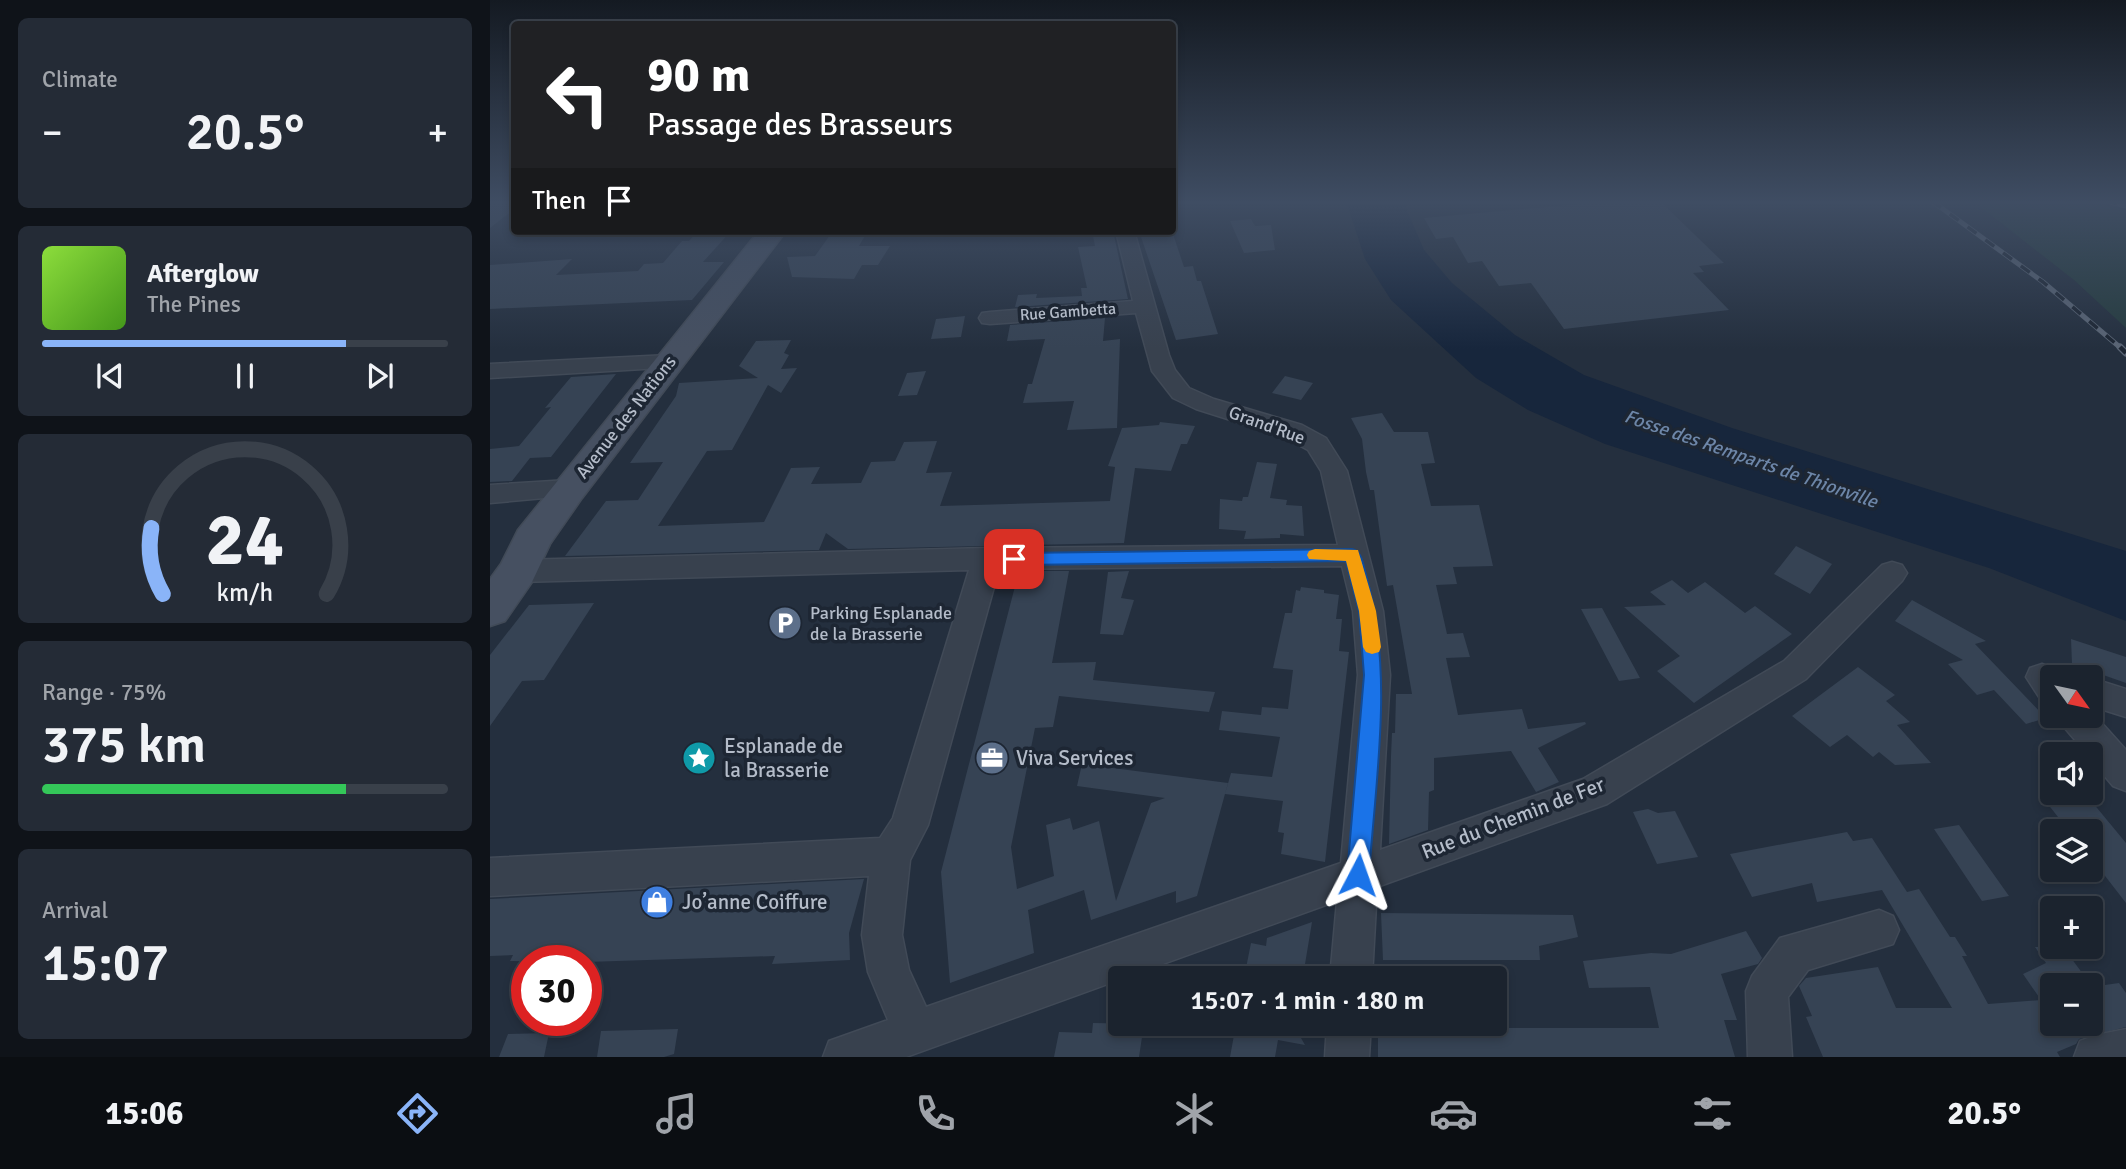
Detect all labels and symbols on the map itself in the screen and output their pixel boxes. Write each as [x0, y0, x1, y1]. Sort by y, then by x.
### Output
street label: Rue Gambetta [1019, 299, 1117, 325]
street label: Avenue des Nations [571, 351, 681, 483]
street label: Grand'Rue [1226, 401, 1308, 449]
water label: Fosse des Remparts de Thionville [1621, 404, 1882, 514]
pin [984, 529, 1044, 589]
place label: Parking Esplanade de la Brasserie [810, 602, 952, 645]
parking icon: Parking Esplanade de la Brasserie [766, 604, 804, 642]
north arrow [2040, 665, 2104, 728]
place label: Esplanade de la Brasserie [724, 733, 843, 783]
place icon: Esplanade de la Brasserie [680, 739, 718, 777]
office icon: Viva Services [973, 739, 1011, 777]
place label: Viva Services [1016, 745, 1133, 771]
street label: Rue du Chemin de Fer [1418, 771, 1608, 865]
position arrow [1321, 838, 1395, 912]
shop icon: Jo’anne Coiffure [638, 883, 676, 921]
place label: Jo’anne Coiffure [682, 889, 827, 915]
speed limit sign: 30 [511, 945, 602, 1036]

